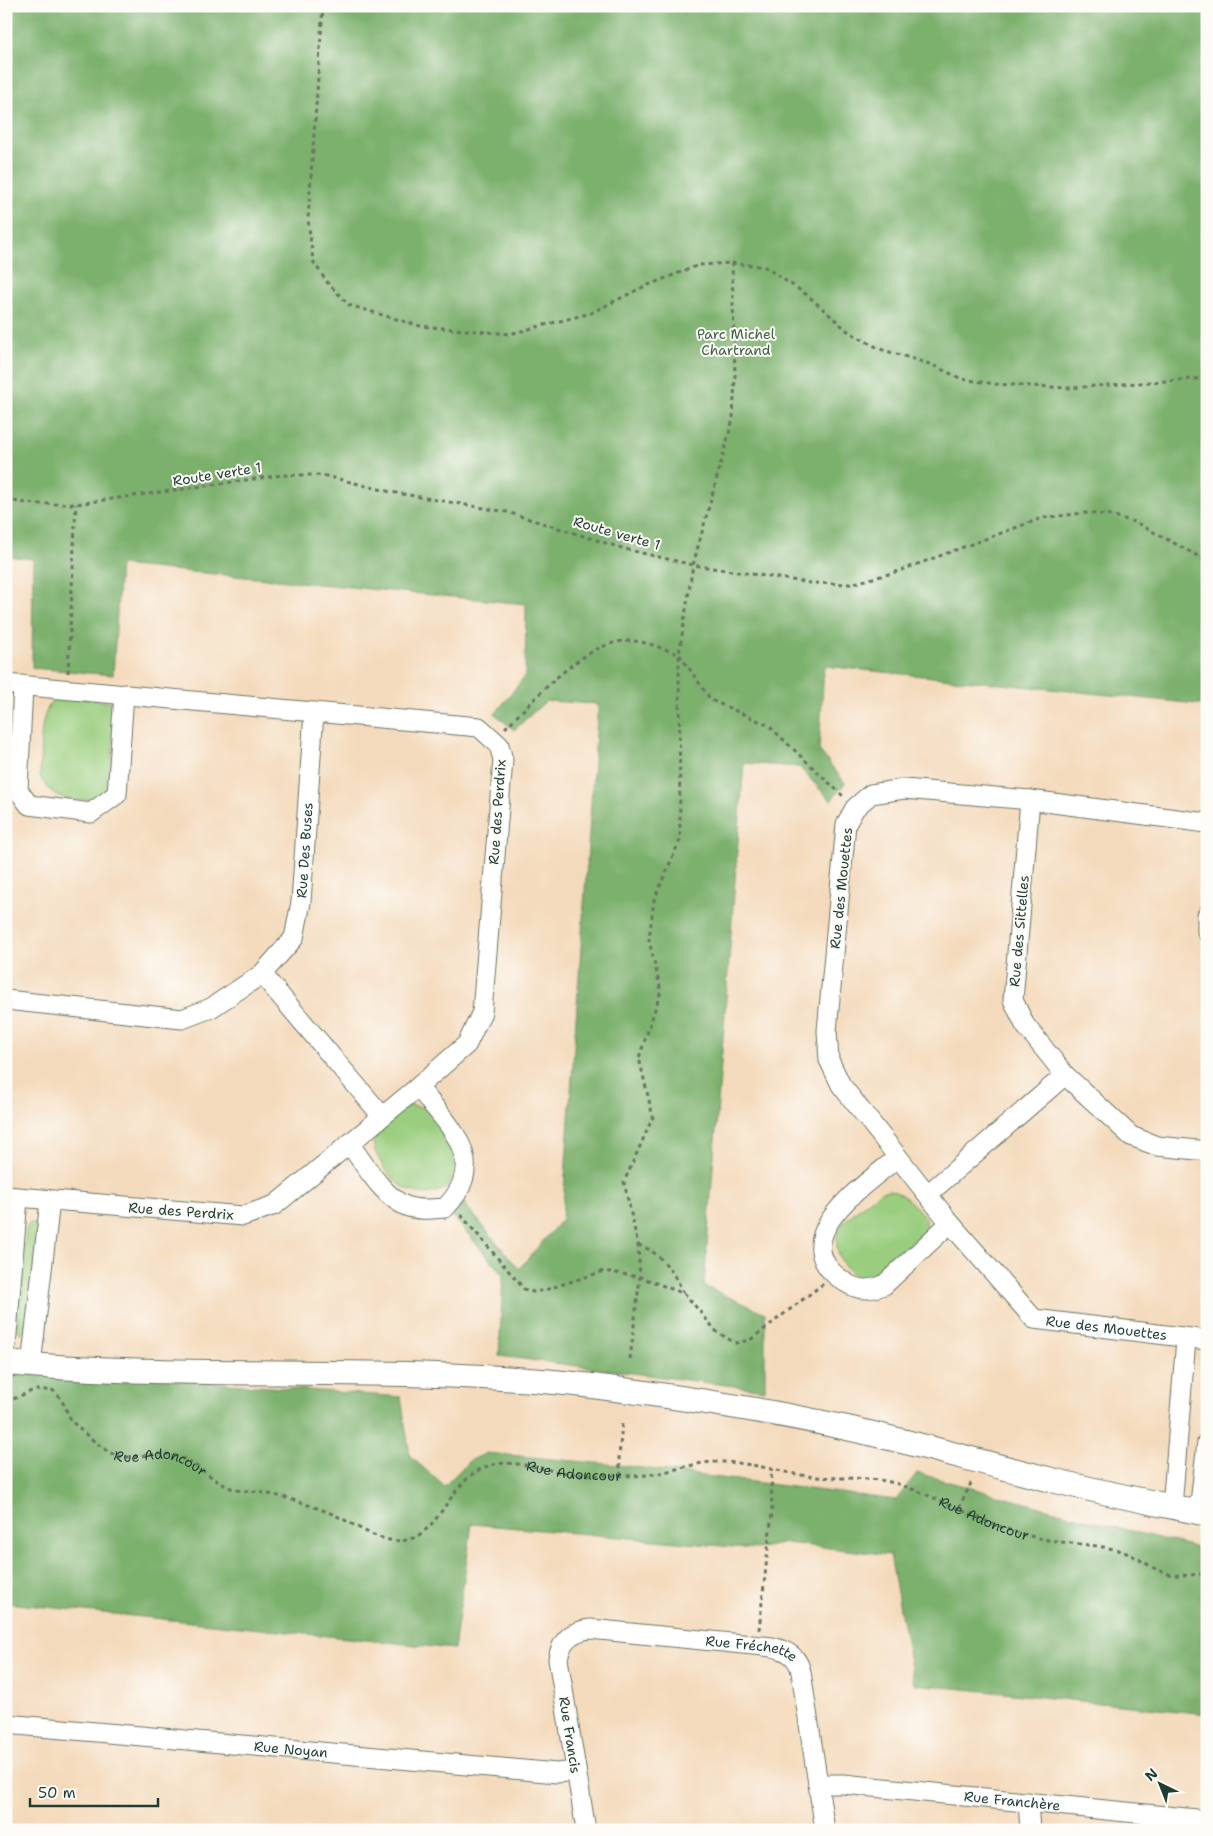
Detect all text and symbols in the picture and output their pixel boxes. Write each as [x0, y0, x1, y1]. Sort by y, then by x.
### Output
park label: Parc Michel Chartrand [697, 325, 776, 359]
street label: Route verte 1 [171, 458, 263, 490]
street label: Route verte 1 [571, 512, 663, 554]
street label: Rue des Perdrix [484, 759, 510, 865]
street label: Rue Des Buses [292, 802, 317, 899]
street label: Rue des Mouettes [826, 826, 856, 950]
street label: Rue des Sittelles [1005, 874, 1033, 988]
street label: Rue des Perdrix [128, 1198, 234, 1224]
street label: Rue des Mouettes [1045, 1312, 1168, 1344]
street label: Rue Adoncour [112, 1445, 210, 1480]
street label: Rue Adoncour [525, 1456, 622, 1485]
street label: Rue Adoncour [936, 1492, 1031, 1544]
street label: Rue Fréchette [705, 1631, 802, 1665]
street label: Rue Francis [555, 1695, 585, 1775]
street label: Rue Noyan [253, 1737, 329, 1762]
north arrow [1136, 1758, 1186, 1808]
text: N [1141, 1764, 1161, 1785]
scale bar [30, 1776, 158, 1808]
text: 50 m [38, 1783, 76, 1803]
street label: Rue Franchère [963, 1787, 1061, 1814]

